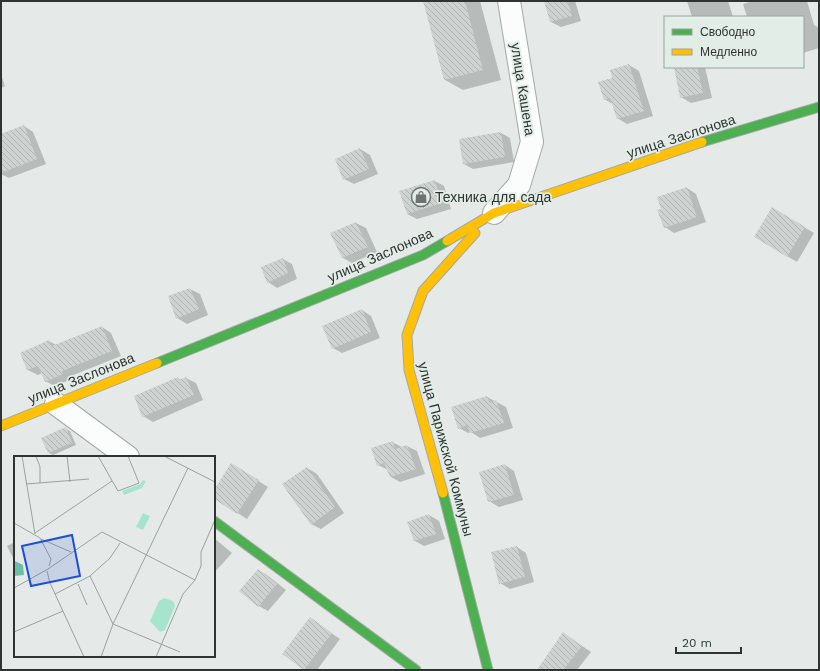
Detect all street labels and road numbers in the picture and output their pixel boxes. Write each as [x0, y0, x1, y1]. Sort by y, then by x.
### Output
street label: улица Кашена [508, 41, 538, 137]
street label: улица Заслонова [625, 111, 738, 161]
street label: улица Заслонова [325, 225, 435, 285]
street label: улица Заслонова [26, 349, 137, 407]
street label: улица Парижской Коммуны [415, 360, 477, 538]

